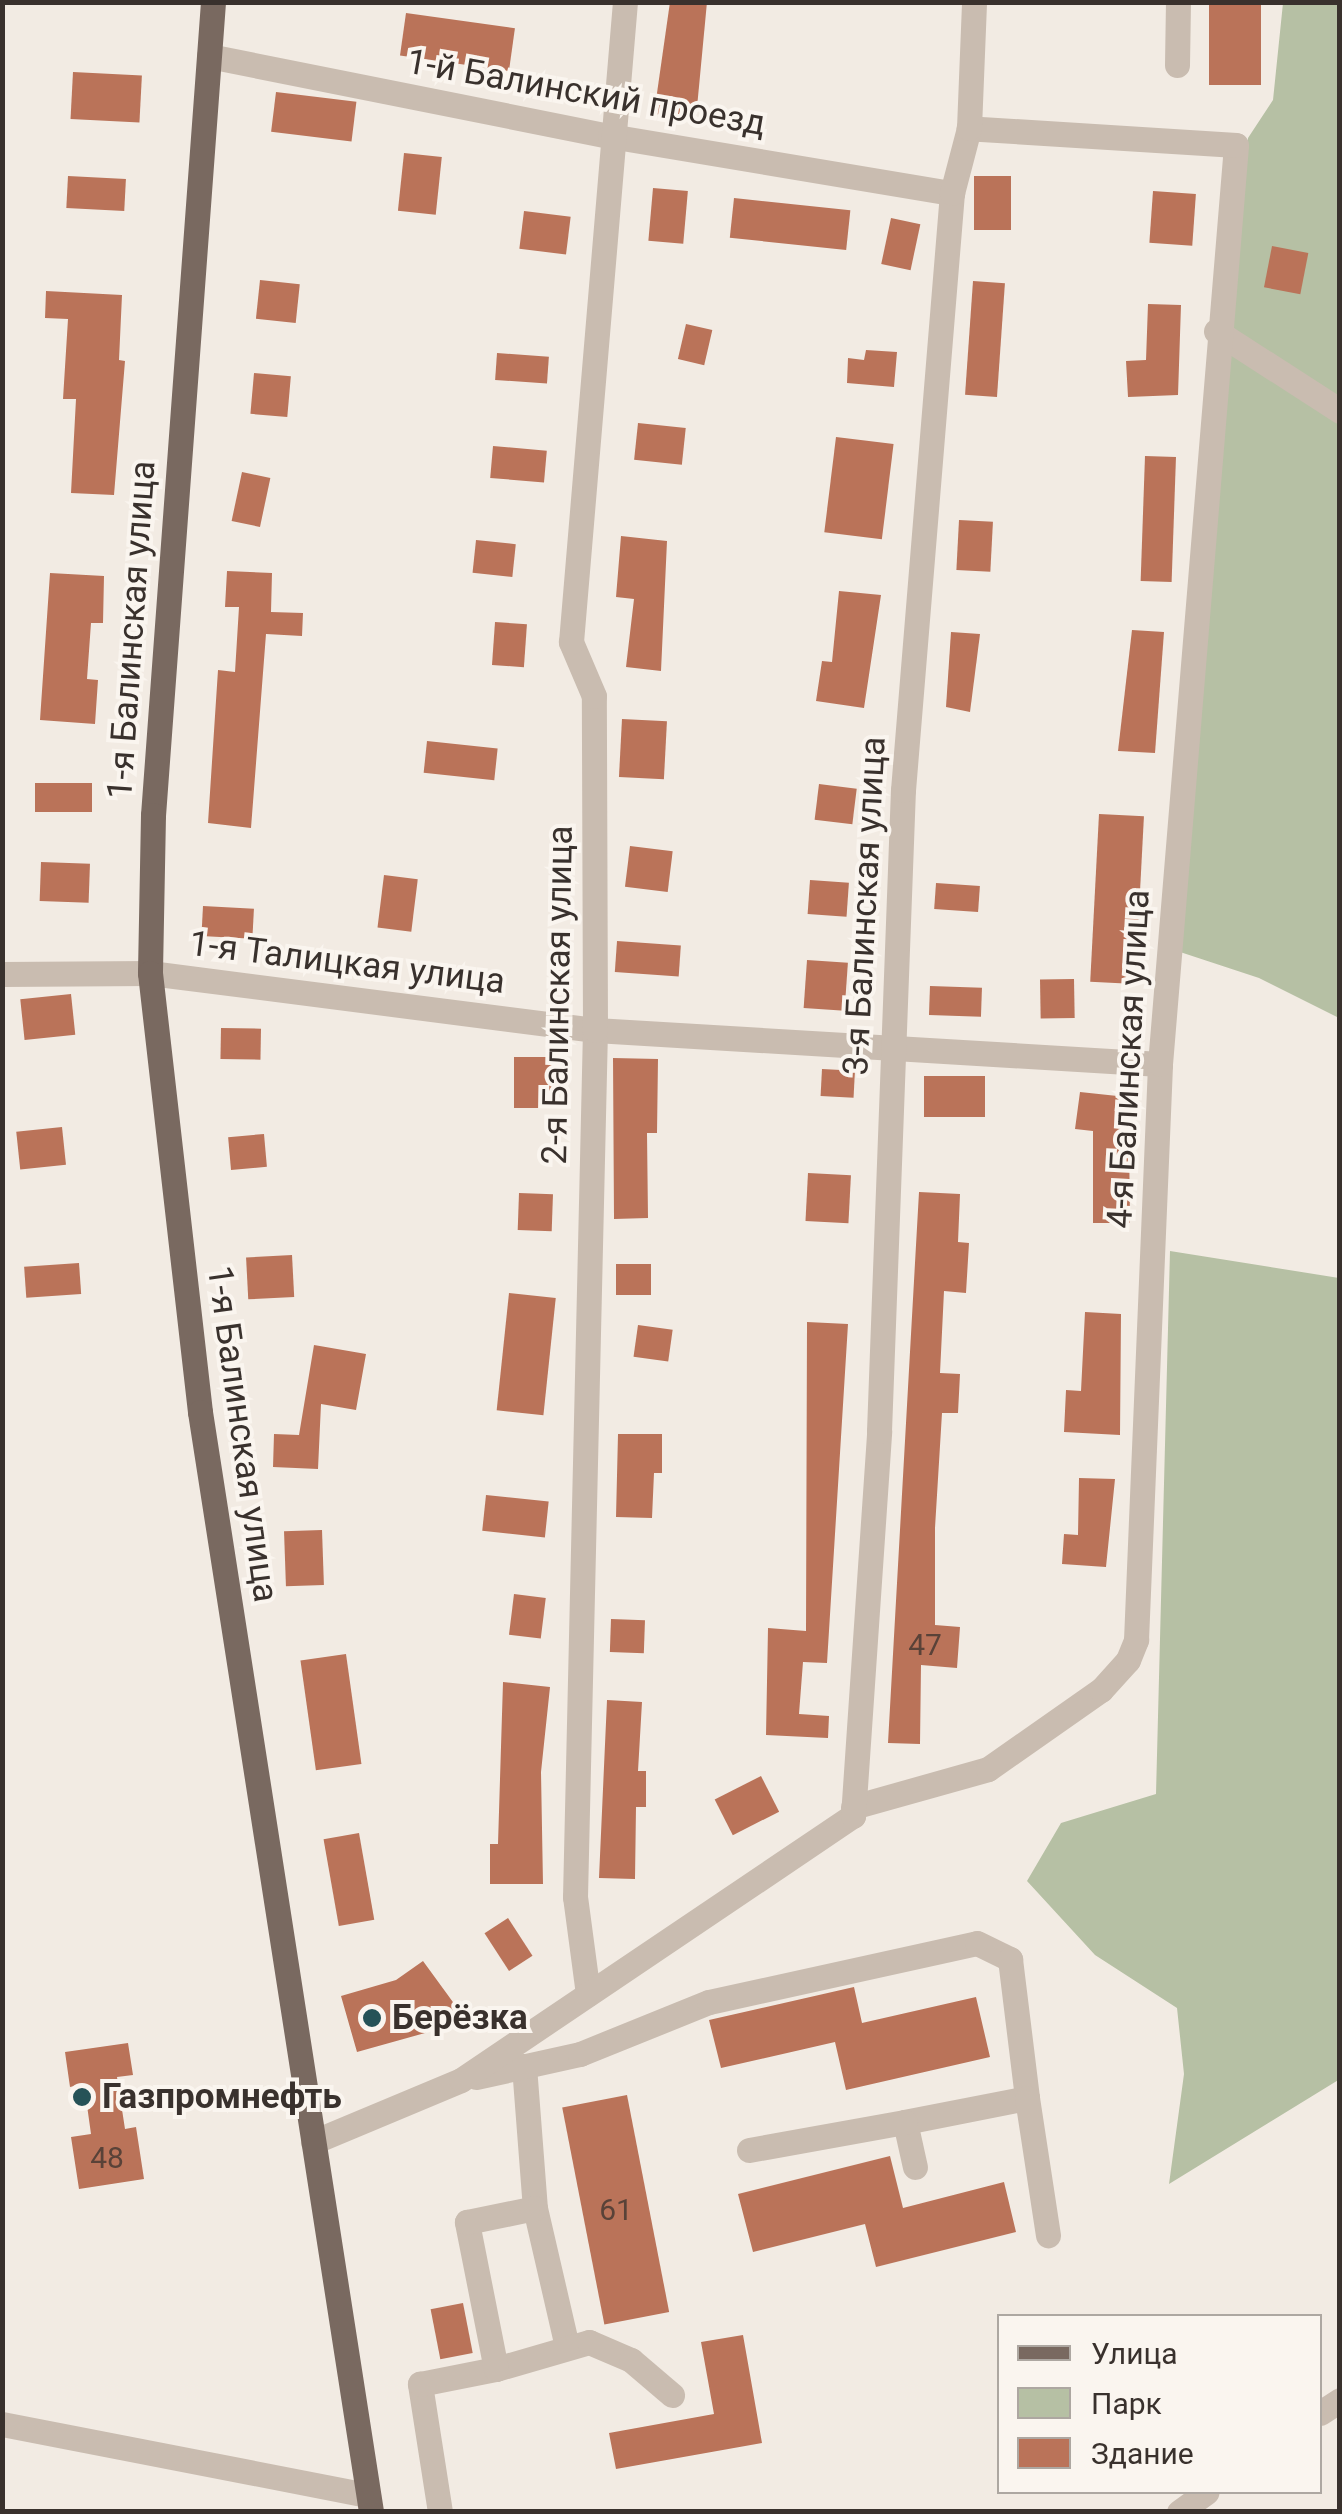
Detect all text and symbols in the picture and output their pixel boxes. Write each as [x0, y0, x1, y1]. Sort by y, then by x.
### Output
street label: 1-й Балинский проезд [403, 41, 769, 145]
street label: 1-я Балинская улица [99, 459, 165, 801]
street label: 3-я Балинская улица [835, 736, 895, 1076]
street label: 2-я Балинская улица [534, 825, 582, 1165]
street label: 4-я Балинская улица [1099, 889, 1159, 1229]
street label: 1-я Талицкая улица [186, 923, 508, 1003]
street label: 1-я Балинская улица [198, 1263, 286, 1605]
house number: 47 [908, 1627, 942, 1663]
place label: Берёзка [392, 1997, 528, 2039]
marker: Берёзка [361, 2007, 383, 2029]
place label: Газпромнефть [102, 2076, 342, 2118]
marker: Газпромнефть [71, 2086, 93, 2108]
house number: 48 [90, 2140, 124, 2176]
house number: 61 [599, 2192, 633, 2228]
legend [997, 2314, 1322, 2494]
text: Улица [1091, 2336, 1178, 2371]
text: Парк [1091, 2386, 1162, 2421]
text: Здание [1091, 2436, 1194, 2471]

